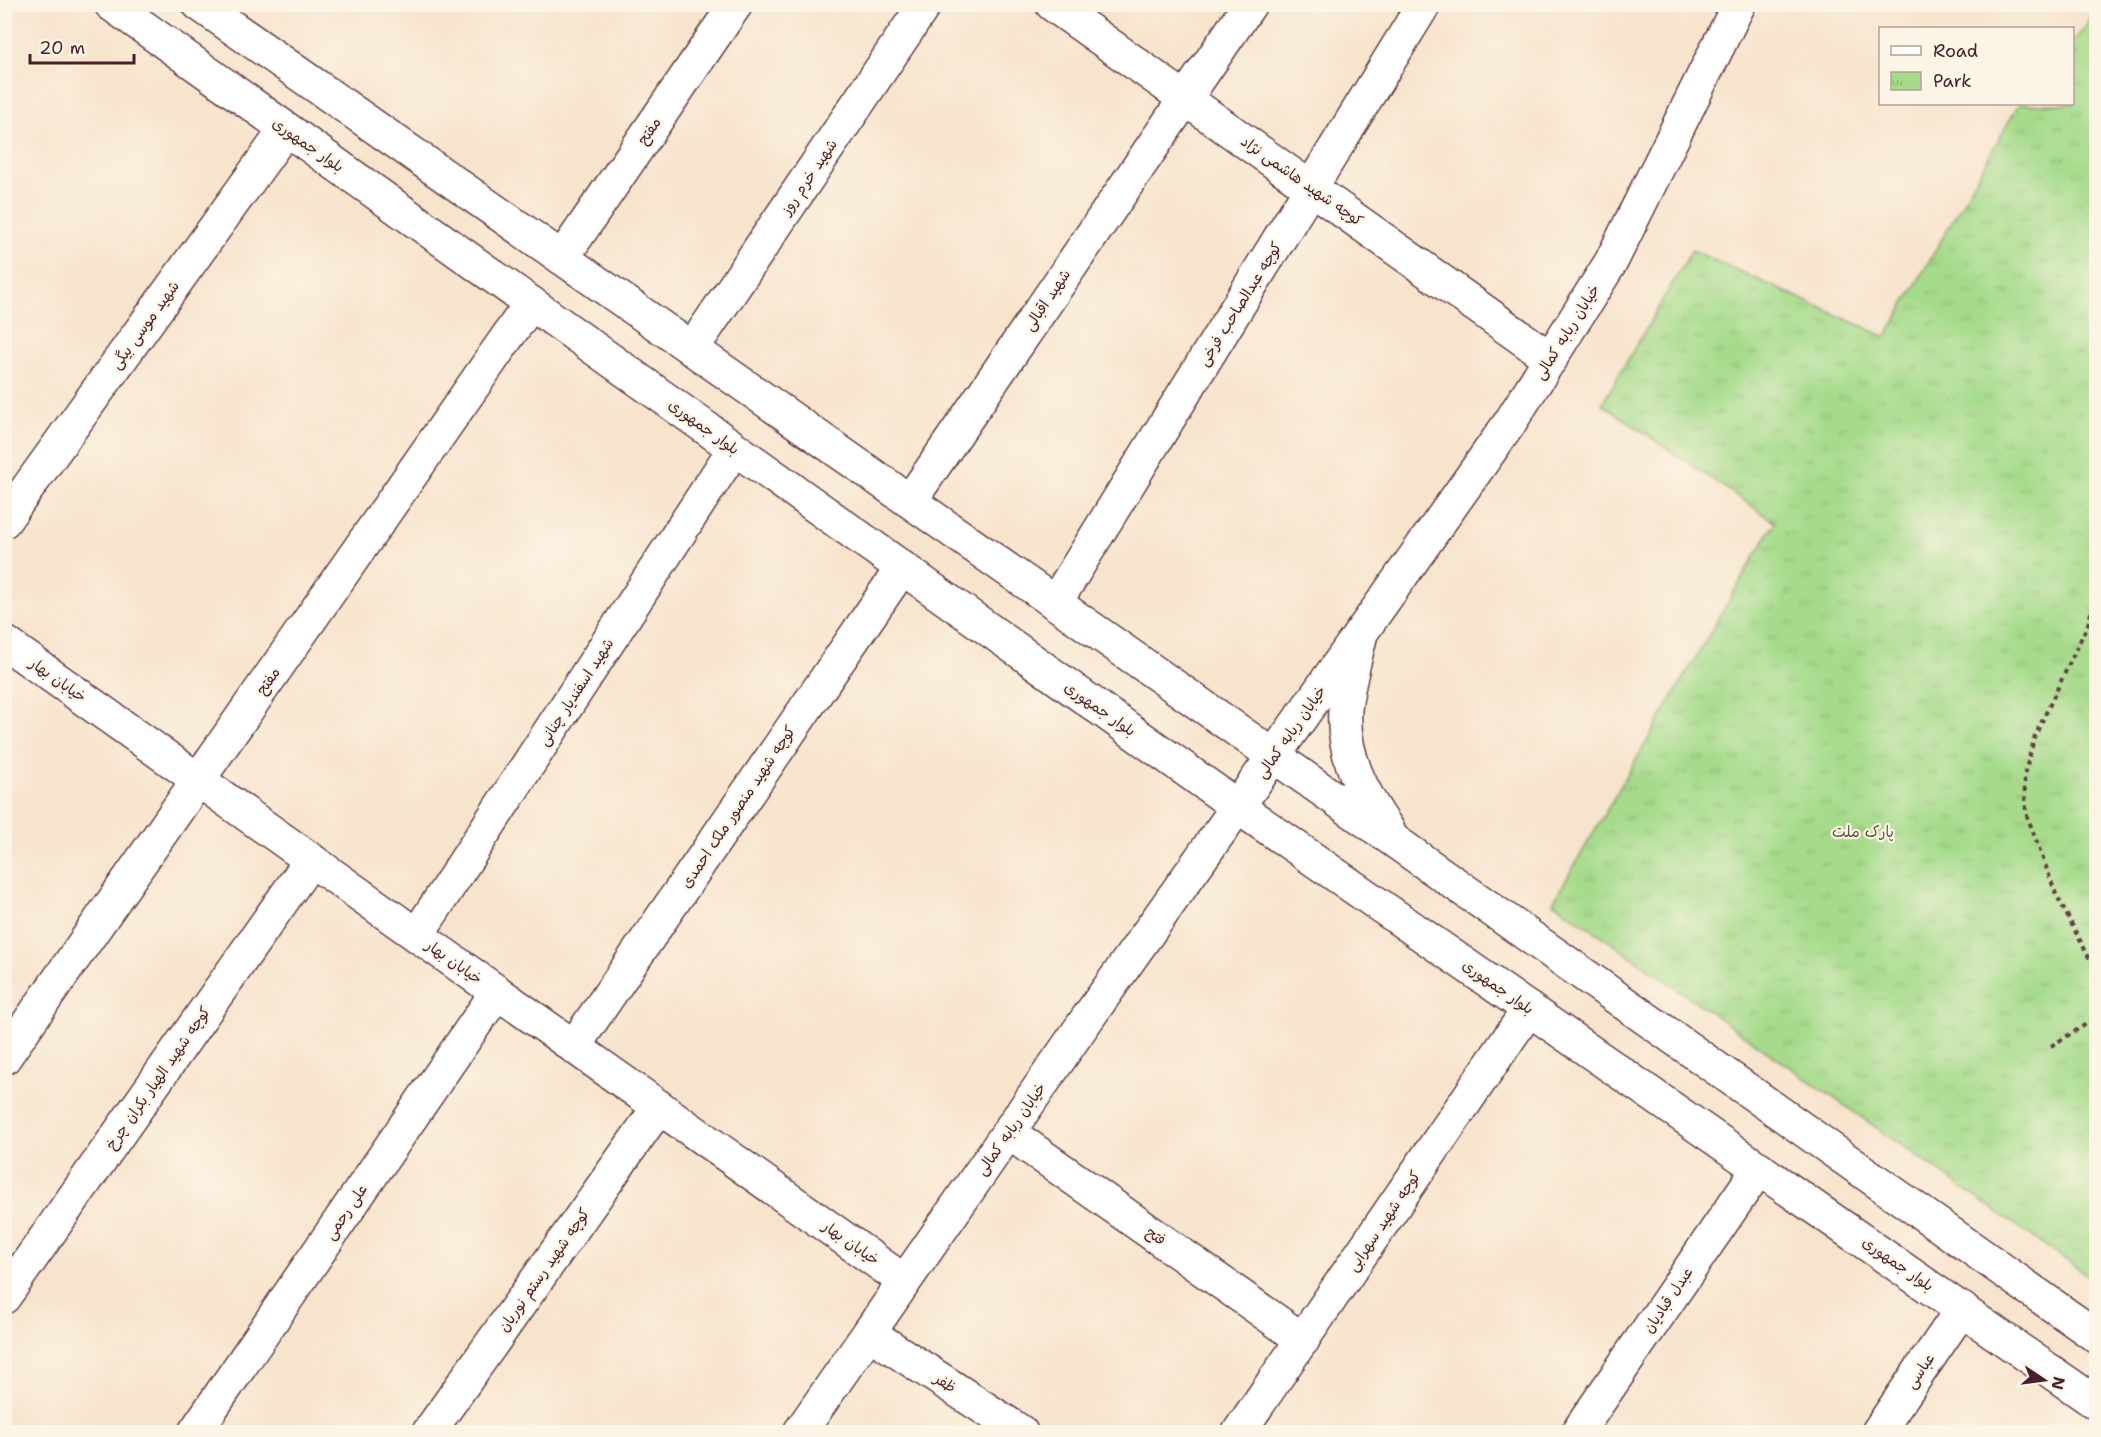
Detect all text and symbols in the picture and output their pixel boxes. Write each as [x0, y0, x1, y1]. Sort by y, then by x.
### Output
scale bar [30, 27, 134, 65]
legend [1879, 27, 2074, 105]
text: 20 m [39, 36, 85, 60]
text: Road [1933, 39, 1978, 63]
text: Park [1933, 69, 1972, 93]
street label: بلوار جمهوری [268, 113, 348, 177]
street label: مفتح [633, 113, 665, 149]
street label: کوچه شهید هاشمی نژاد [1237, 131, 1367, 231]
street label: شهید خرم روز [776, 135, 843, 221]
street label: کوچه عبدالصاحب فرخی [1194, 238, 1286, 370]
street label: شهید اقبالی [1019, 265, 1075, 335]
street label: شهید موسی بیگی [106, 277, 184, 373]
street label: خیابان ربابه کمالی [1530, 280, 1604, 384]
street label: بلوار جمهوری [665, 395, 743, 459]
street label: شهید اسفندیار چنانی [534, 634, 618, 750]
street label: خیابان بهار [25, 653, 90, 707]
street label: مفتح [251, 663, 285, 699]
street label: بلوار جمهوری [1060, 677, 1140, 741]
street label: خیابان ربابه کمالی [1252, 682, 1330, 782]
street label: کوچه شهید منصور ملک احمدی [676, 722, 800, 892]
park label: پارک ملت [1832, 822, 1894, 842]
street label: خیابان بهار [421, 935, 486, 989]
street label: بلوار جمهوری [1458, 955, 1538, 1019]
street label: کوچه شهید الهیار بکران چرخ [101, 1002, 215, 1154]
street label: خیابان ربابه کمالی [972, 1079, 1050, 1179]
street label: کوچه شهید سهرابی [1343, 1167, 1425, 1275]
street label: علی رحمی [320, 1180, 372, 1244]
street label: کوچه شهید رستم نوریان [494, 1204, 595, 1337]
street label: خیابان بهار [818, 1216, 883, 1270]
street label: فتح [1142, 1222, 1170, 1250]
street label: بلوار جمهوری [1858, 1232, 1938, 1296]
street label: عبدل قبادیان [1639, 1263, 1697, 1337]
street label: عباسی [1901, 1349, 1939, 1393]
north arrow [2014, 1350, 2074, 1410]
street label: ظفر [929, 1367, 960, 1397]
text: N [2046, 1375, 2070, 1392]

